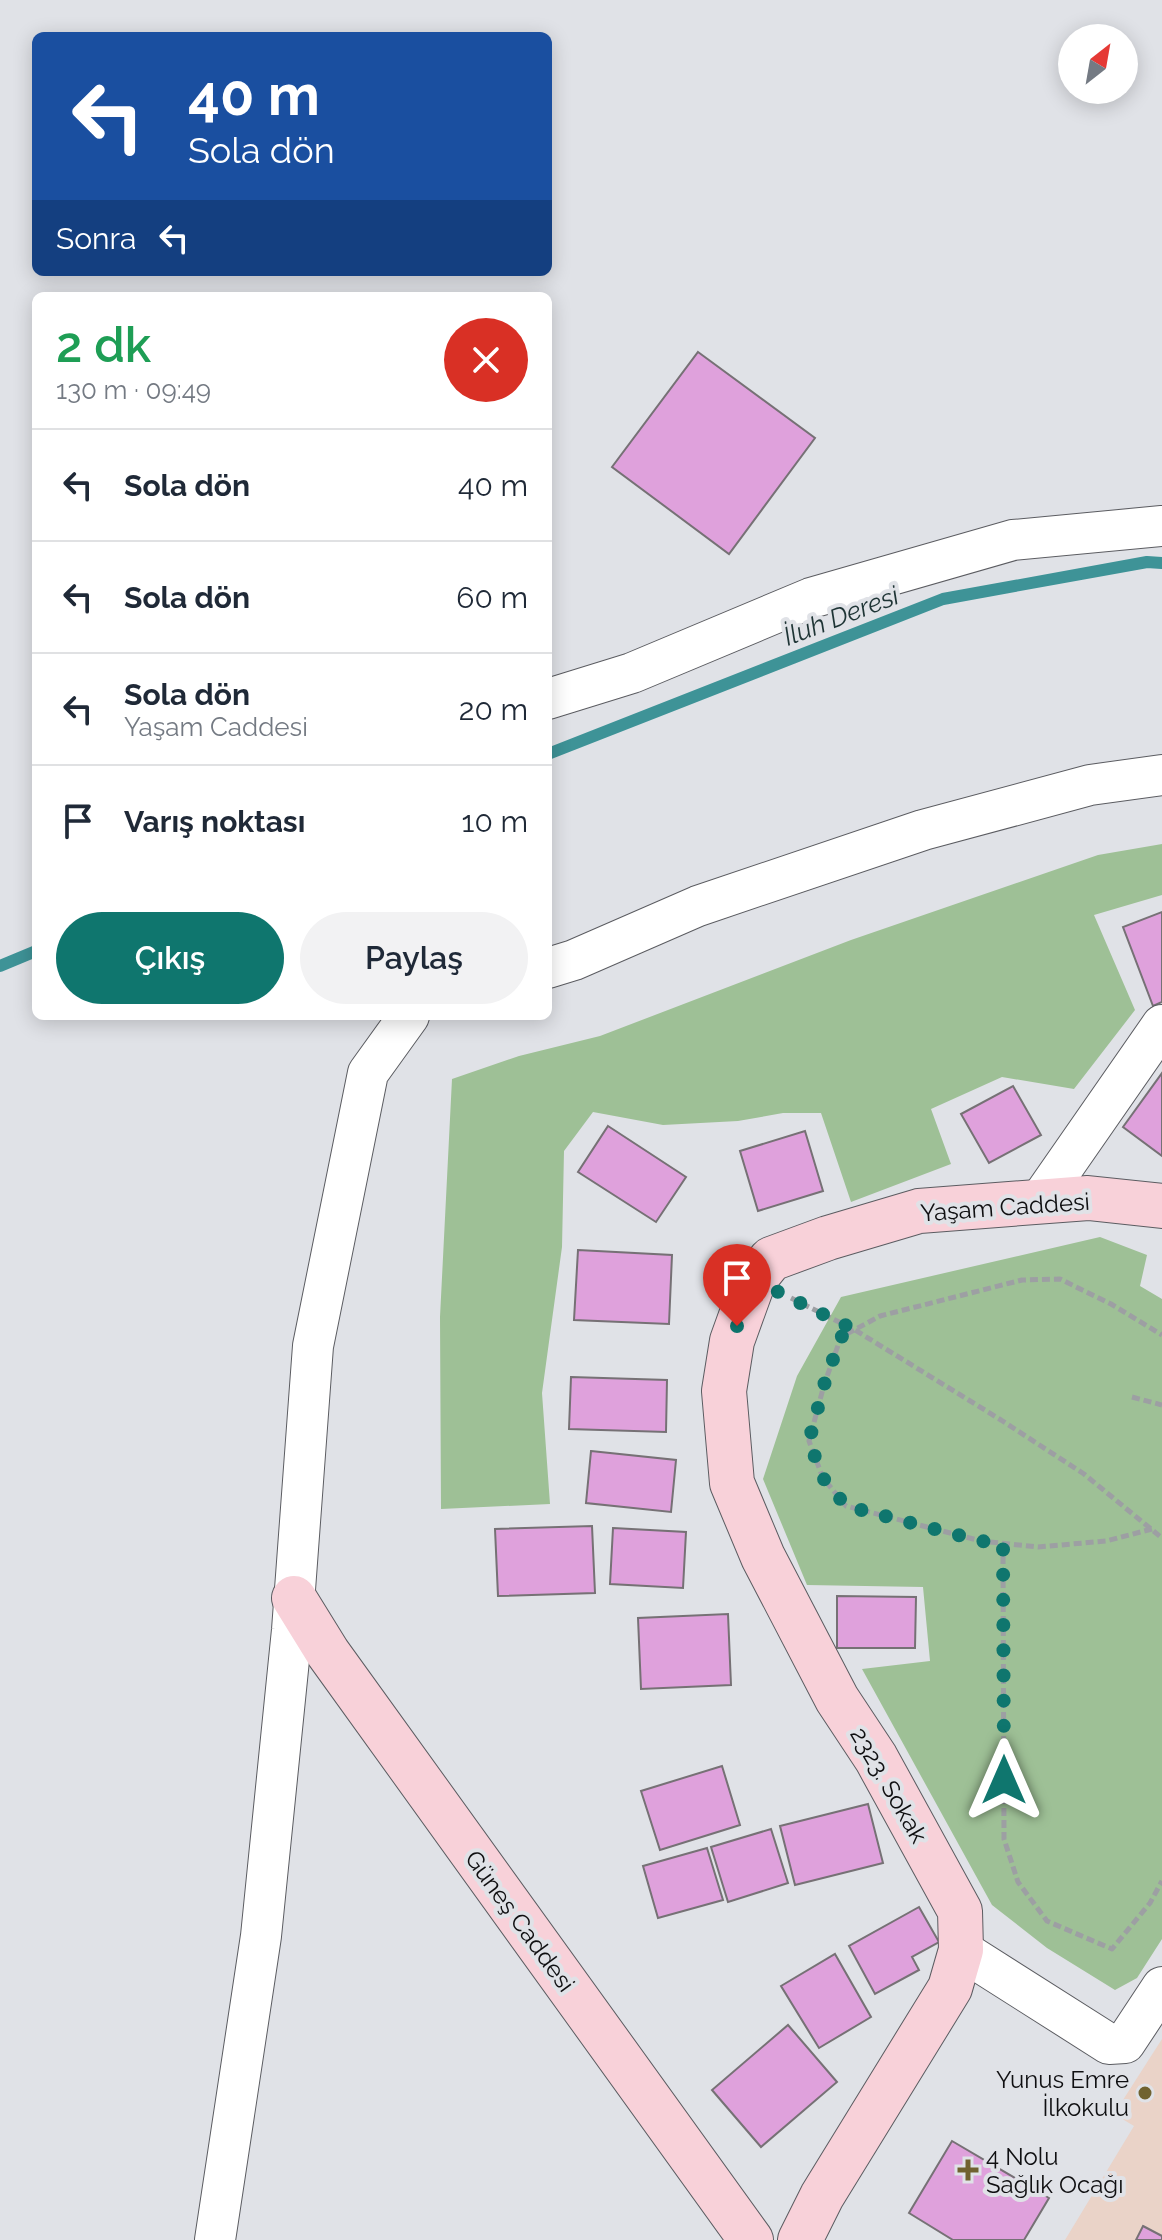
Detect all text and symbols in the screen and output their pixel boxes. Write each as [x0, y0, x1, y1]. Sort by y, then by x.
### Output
north arrow [1058, 24, 1138, 104]
map controls [1058, 24, 1138, 104]
text: 40 m [188, 62, 320, 128]
icon: left [56, 64, 160, 168]
text: Sola dön [188, 129, 335, 171]
icon: left [152, 216, 196, 260]
text: Sonra [56, 221, 136, 256]
text: 2 dk [56, 317, 151, 373]
button: close [444, 318, 528, 402]
text: 130 m · 09:49 [56, 375, 211, 405]
icon: left [56, 463, 100, 507]
text: Sola dön [124, 468, 250, 503]
text: 40 m [458, 468, 528, 503]
icon: left [56, 575, 100, 619]
text: Sola dön [124, 580, 250, 615]
text: 60 m [456, 580, 528, 615]
water label: İluh Deresi [779, 580, 903, 652]
text: Sola dön [124, 677, 250, 712]
icon: left [56, 687, 100, 731]
text: 20 m [459, 692, 528, 727]
text: Yaşam Caddesi [124, 712, 308, 742]
icon: arrive [56, 799, 100, 843]
text: Varış noktası [124, 804, 305, 839]
text: 10 m [462, 804, 528, 839]
button: Çıkış [56, 912, 284, 1004]
button: Paylaş [300, 912, 528, 1004]
street label: Yaşam Caddesi [919, 1187, 1091, 1227]
pin [703, 1244, 771, 1326]
icon: arrive [715, 1256, 759, 1300]
street label: 2323. Sokak [844, 1722, 934, 1848]
position arrow [962, 1738, 1046, 1822]
street label: Güneş Caddesi [459, 1845, 581, 1997]
place label: Yunus Emre İlkokulu [996, 2065, 1129, 2122]
marker: Yunus Emre İlkokulu [1136, 2084, 1154, 2102]
place label: 4 Nolu Sağlık Ocağı [986, 2142, 1123, 2199]
marker: 4 Nolu Sağlık Ocağı [957, 2159, 979, 2181]

